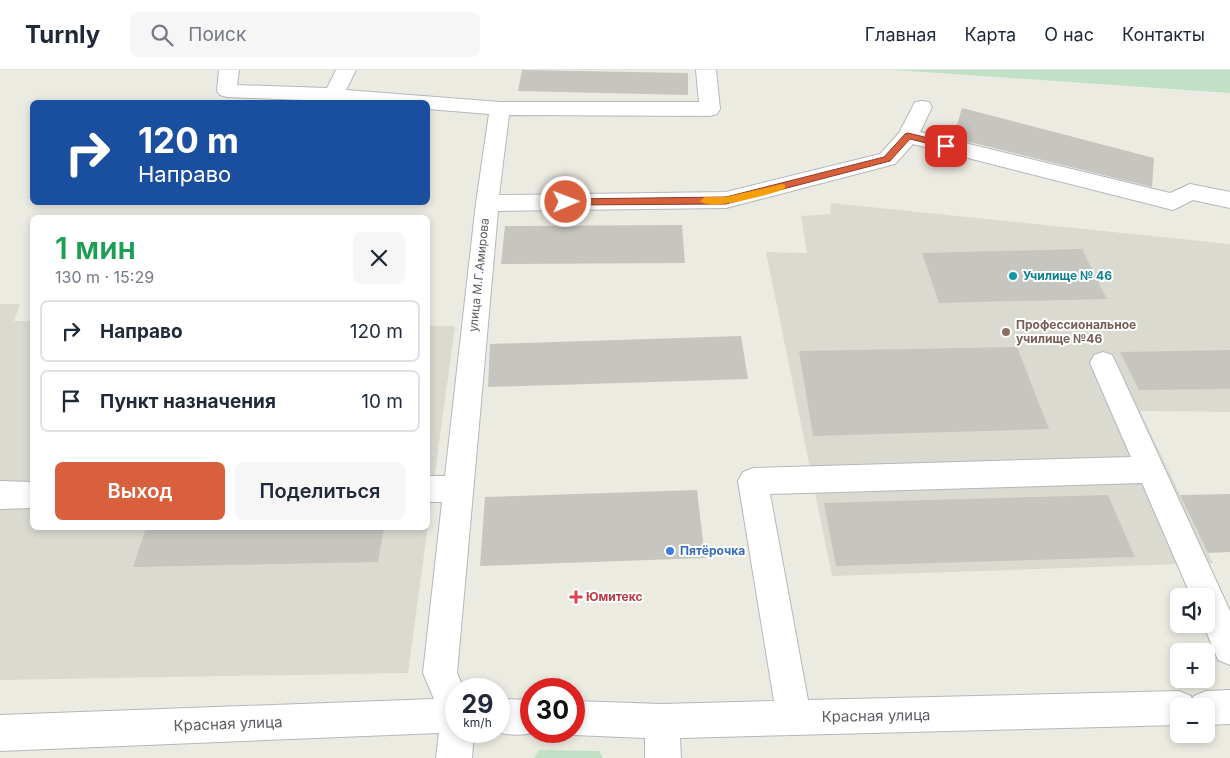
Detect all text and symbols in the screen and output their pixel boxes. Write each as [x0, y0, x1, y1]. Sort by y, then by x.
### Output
search box [130, 12, 480, 57]
text: Turnly [25, 20, 100, 49]
icon: search [148, 21, 176, 49]
text: Поиск [188, 23, 246, 46]
text: Главная [865, 24, 936, 45]
text: Карта [964, 24, 1016, 45]
text: О нас [1044, 24, 1094, 45]
text: Контакты [1122, 24, 1205, 45]
text: 120 m [138, 119, 239, 161]
icon: right [55, 120, 120, 185]
pin [925, 125, 967, 167]
icon: arrive [932, 132, 960, 160]
text: Направо [138, 161, 231, 187]
position arrow [539, 175, 591, 227]
street label: улица М.Г.Амирова [465, 217, 492, 333]
text: 1 мин [55, 230, 136, 266]
button: close [353, 232, 405, 284]
text: 130 m · 15:29 [55, 267, 154, 287]
place label: Училище № 46 [1023, 268, 1112, 283]
marker: Училище № 46 [1007, 270, 1019, 282]
icon: right [57, 317, 85, 345]
place label: Профессиональное училище №46 [1016, 317, 1136, 346]
text: Направо [100, 320, 183, 343]
text: 120 m [350, 320, 403, 343]
marker: Профессиональное училище №46 [1000, 326, 1012, 338]
icon: arrive [57, 387, 85, 415]
text: Пункт назначения [100, 390, 276, 413]
text: 10 m [361, 390, 403, 413]
button: Выход [55, 462, 225, 520]
button: Поделиться [235, 462, 405, 520]
place label: Пятёрочка [680, 543, 745, 558]
marker: Пятёрочка [664, 545, 676, 557]
map controls [1170, 588, 1215, 743]
button: sound [1170, 588, 1215, 633]
place label: Юмитекс [586, 589, 643, 604]
marker: Юмитекс [570, 591, 582, 603]
button: + [1170, 643, 1215, 688]
speed limit sign: 30 [520, 678, 585, 743]
text: 29 [462, 689, 493, 719]
button: − [1170, 698, 1215, 743]
street label: Красная улица [821, 705, 931, 726]
street label: Красная улица [173, 712, 283, 735]
text: km/h [463, 715, 492, 730]

